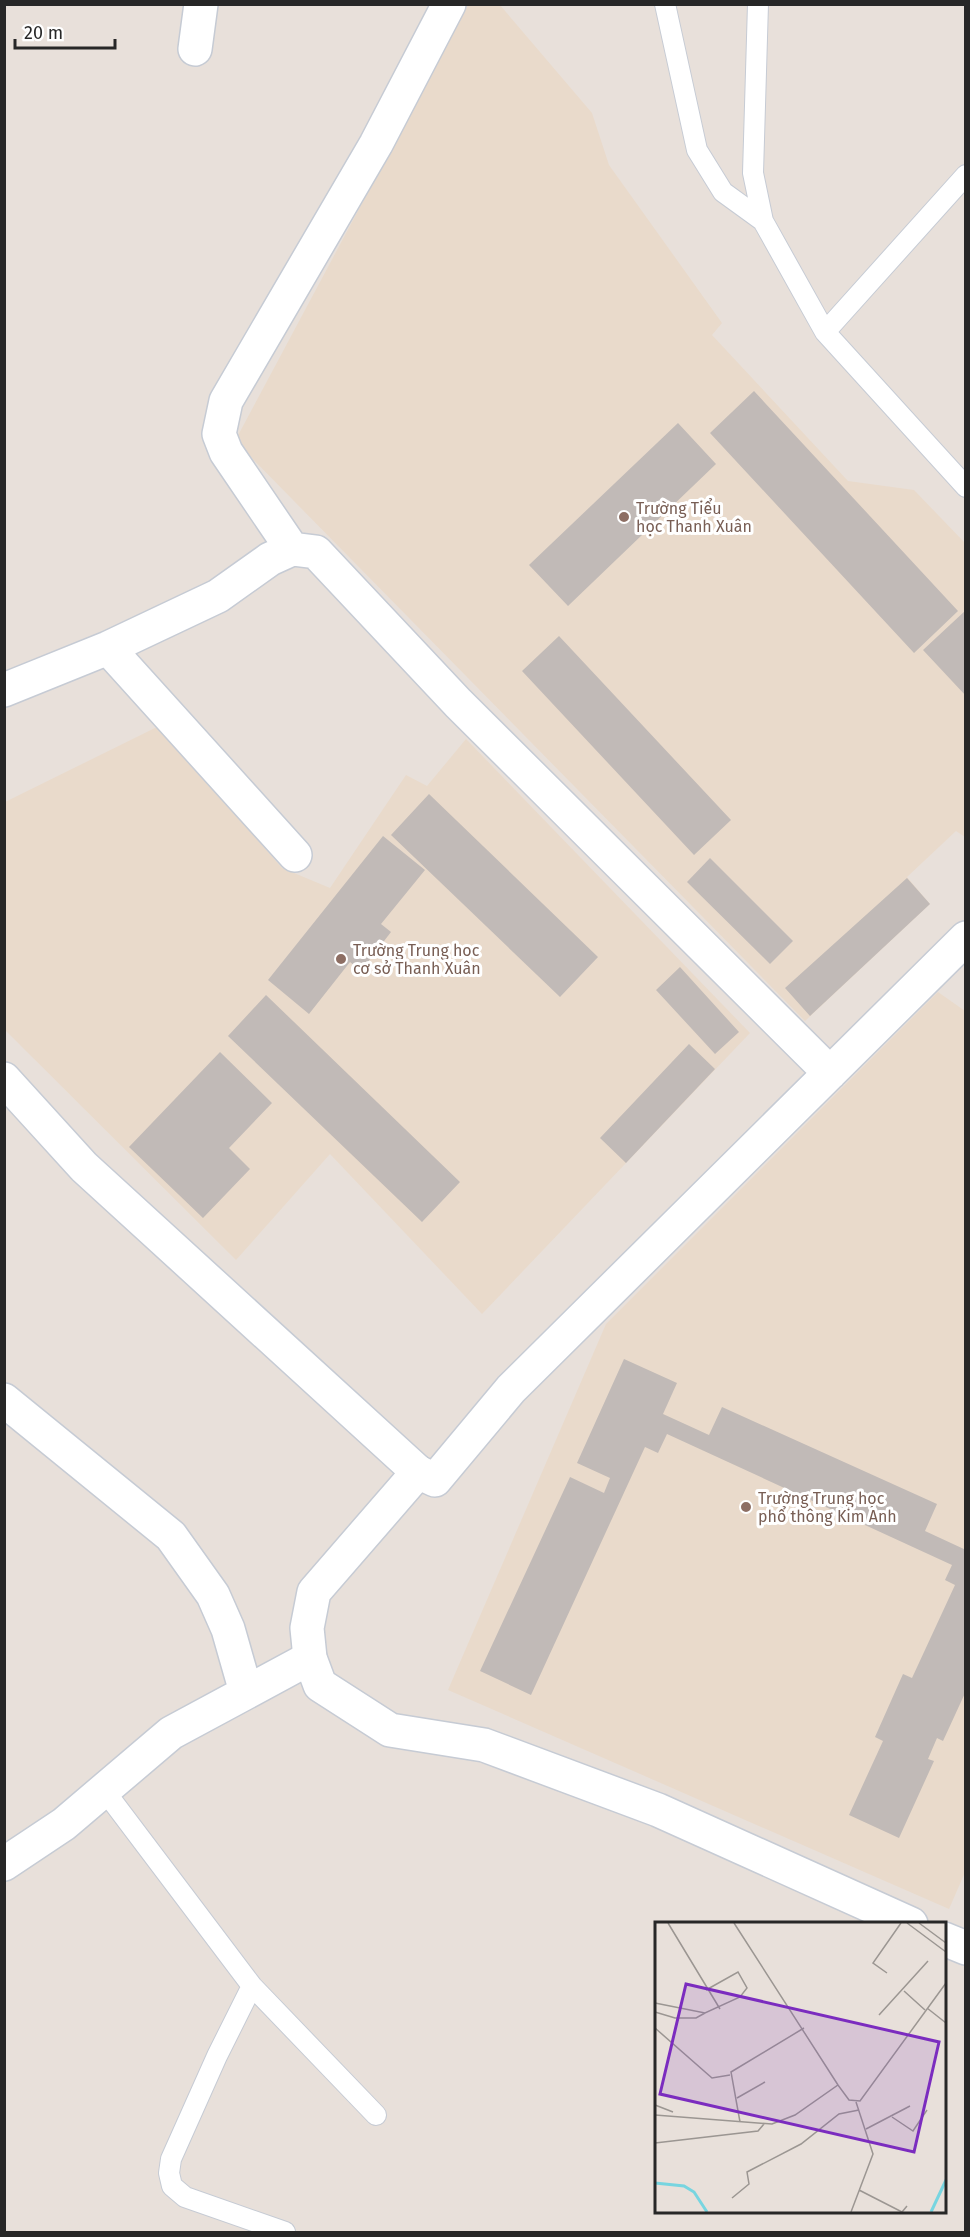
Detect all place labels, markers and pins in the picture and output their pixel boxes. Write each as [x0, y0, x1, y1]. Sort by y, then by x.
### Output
place label: Trường Tiểu học Thanh Xuân [636, 498, 752, 536]
marker: Trường Tiểu học Thanh Xuân [617, 510, 631, 524]
place label: Trường Trung học cơ sở Thanh Xuân [353, 941, 481, 978]
marker: Trường Trung học cơ sở Thanh Xuân [334, 952, 348, 966]
place label: Trường Trung học phổ thông Kim Anh [758, 1489, 897, 1526]
marker: Trường Trung học phổ thông Kim Anh [739, 1500, 753, 1514]

